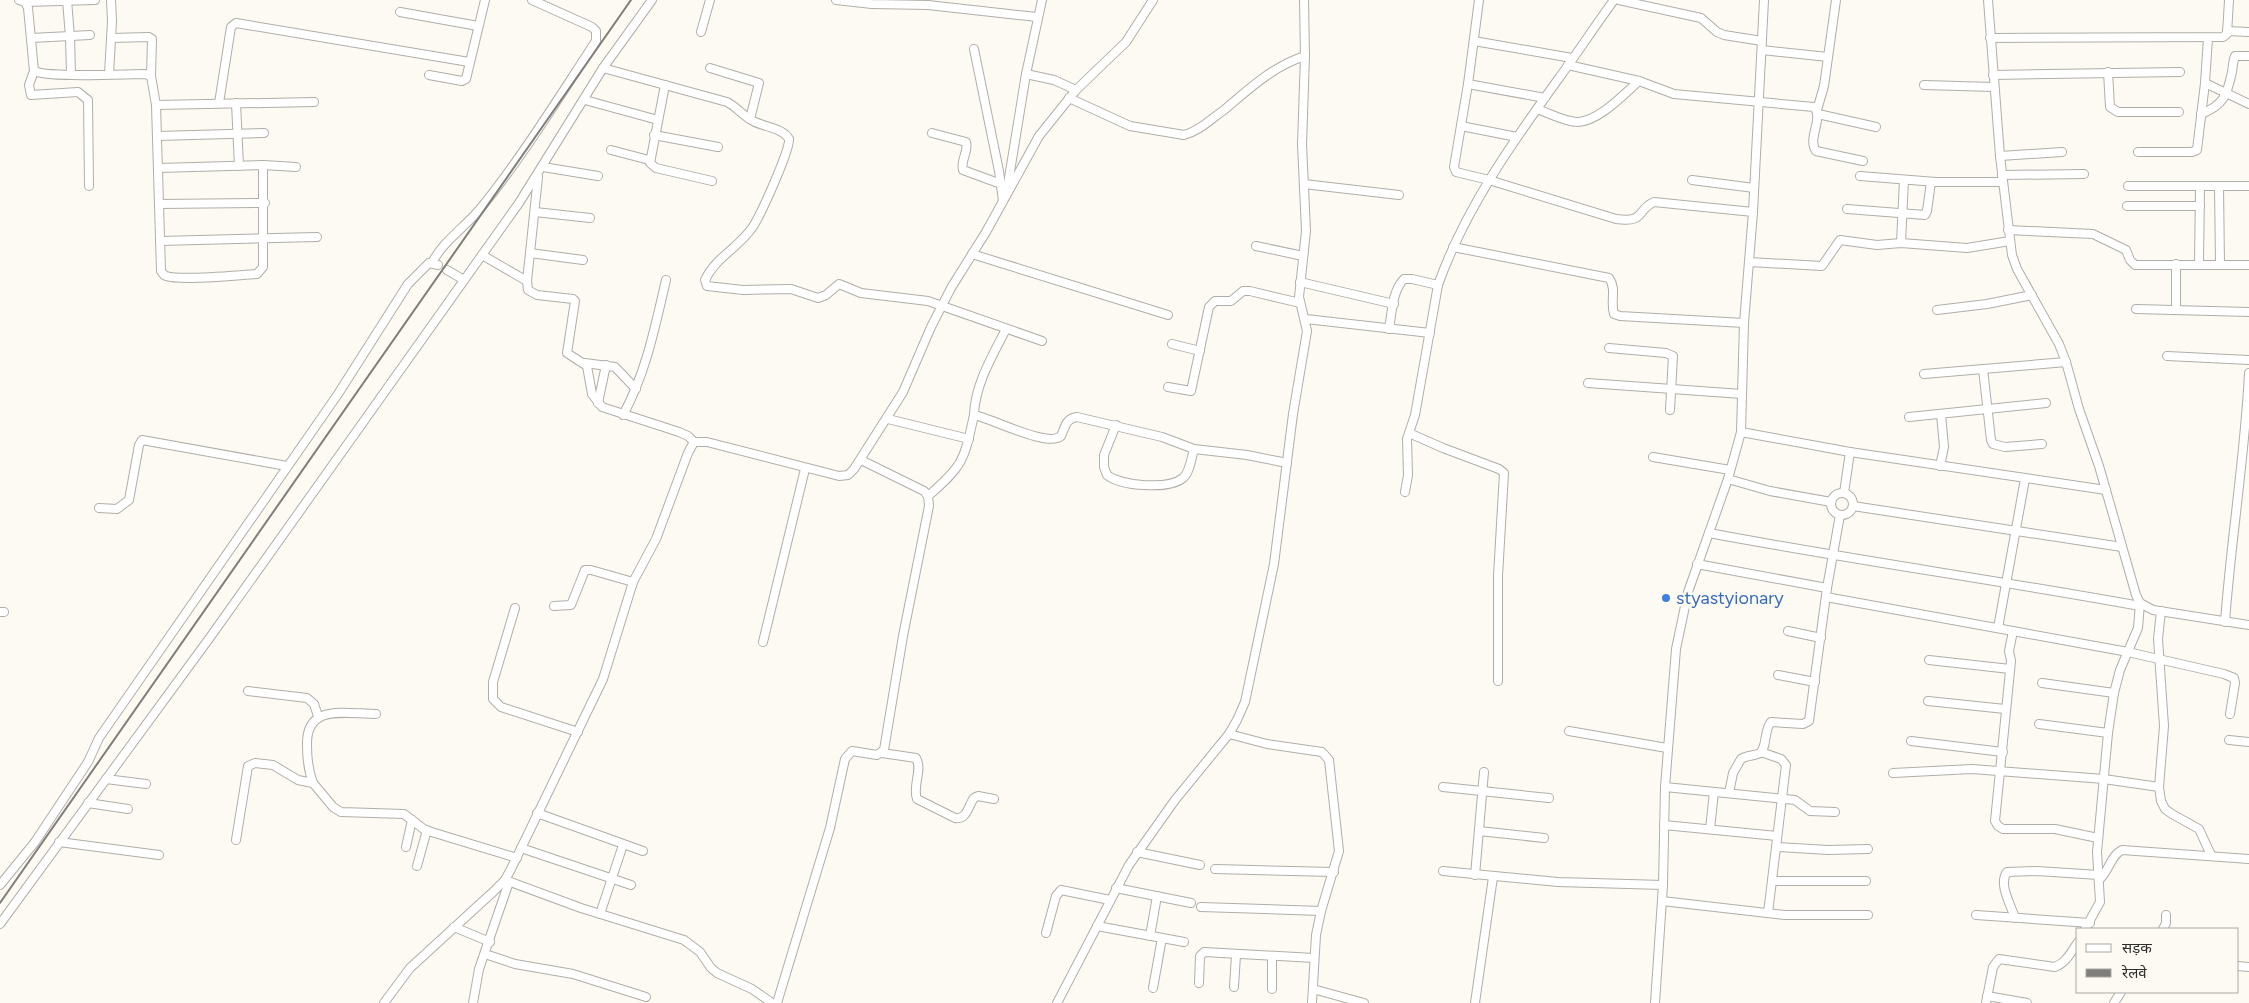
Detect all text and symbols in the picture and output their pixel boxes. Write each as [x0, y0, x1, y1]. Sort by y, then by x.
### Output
place label: styastyionary [1676, 587, 1784, 609]
marker: styastyionary [1660, 592, 1672, 604]
legend [2076, 928, 2239, 993]
text: सड़क [2122, 939, 2152, 957]
text: रेलवे [2121, 964, 2147, 982]

